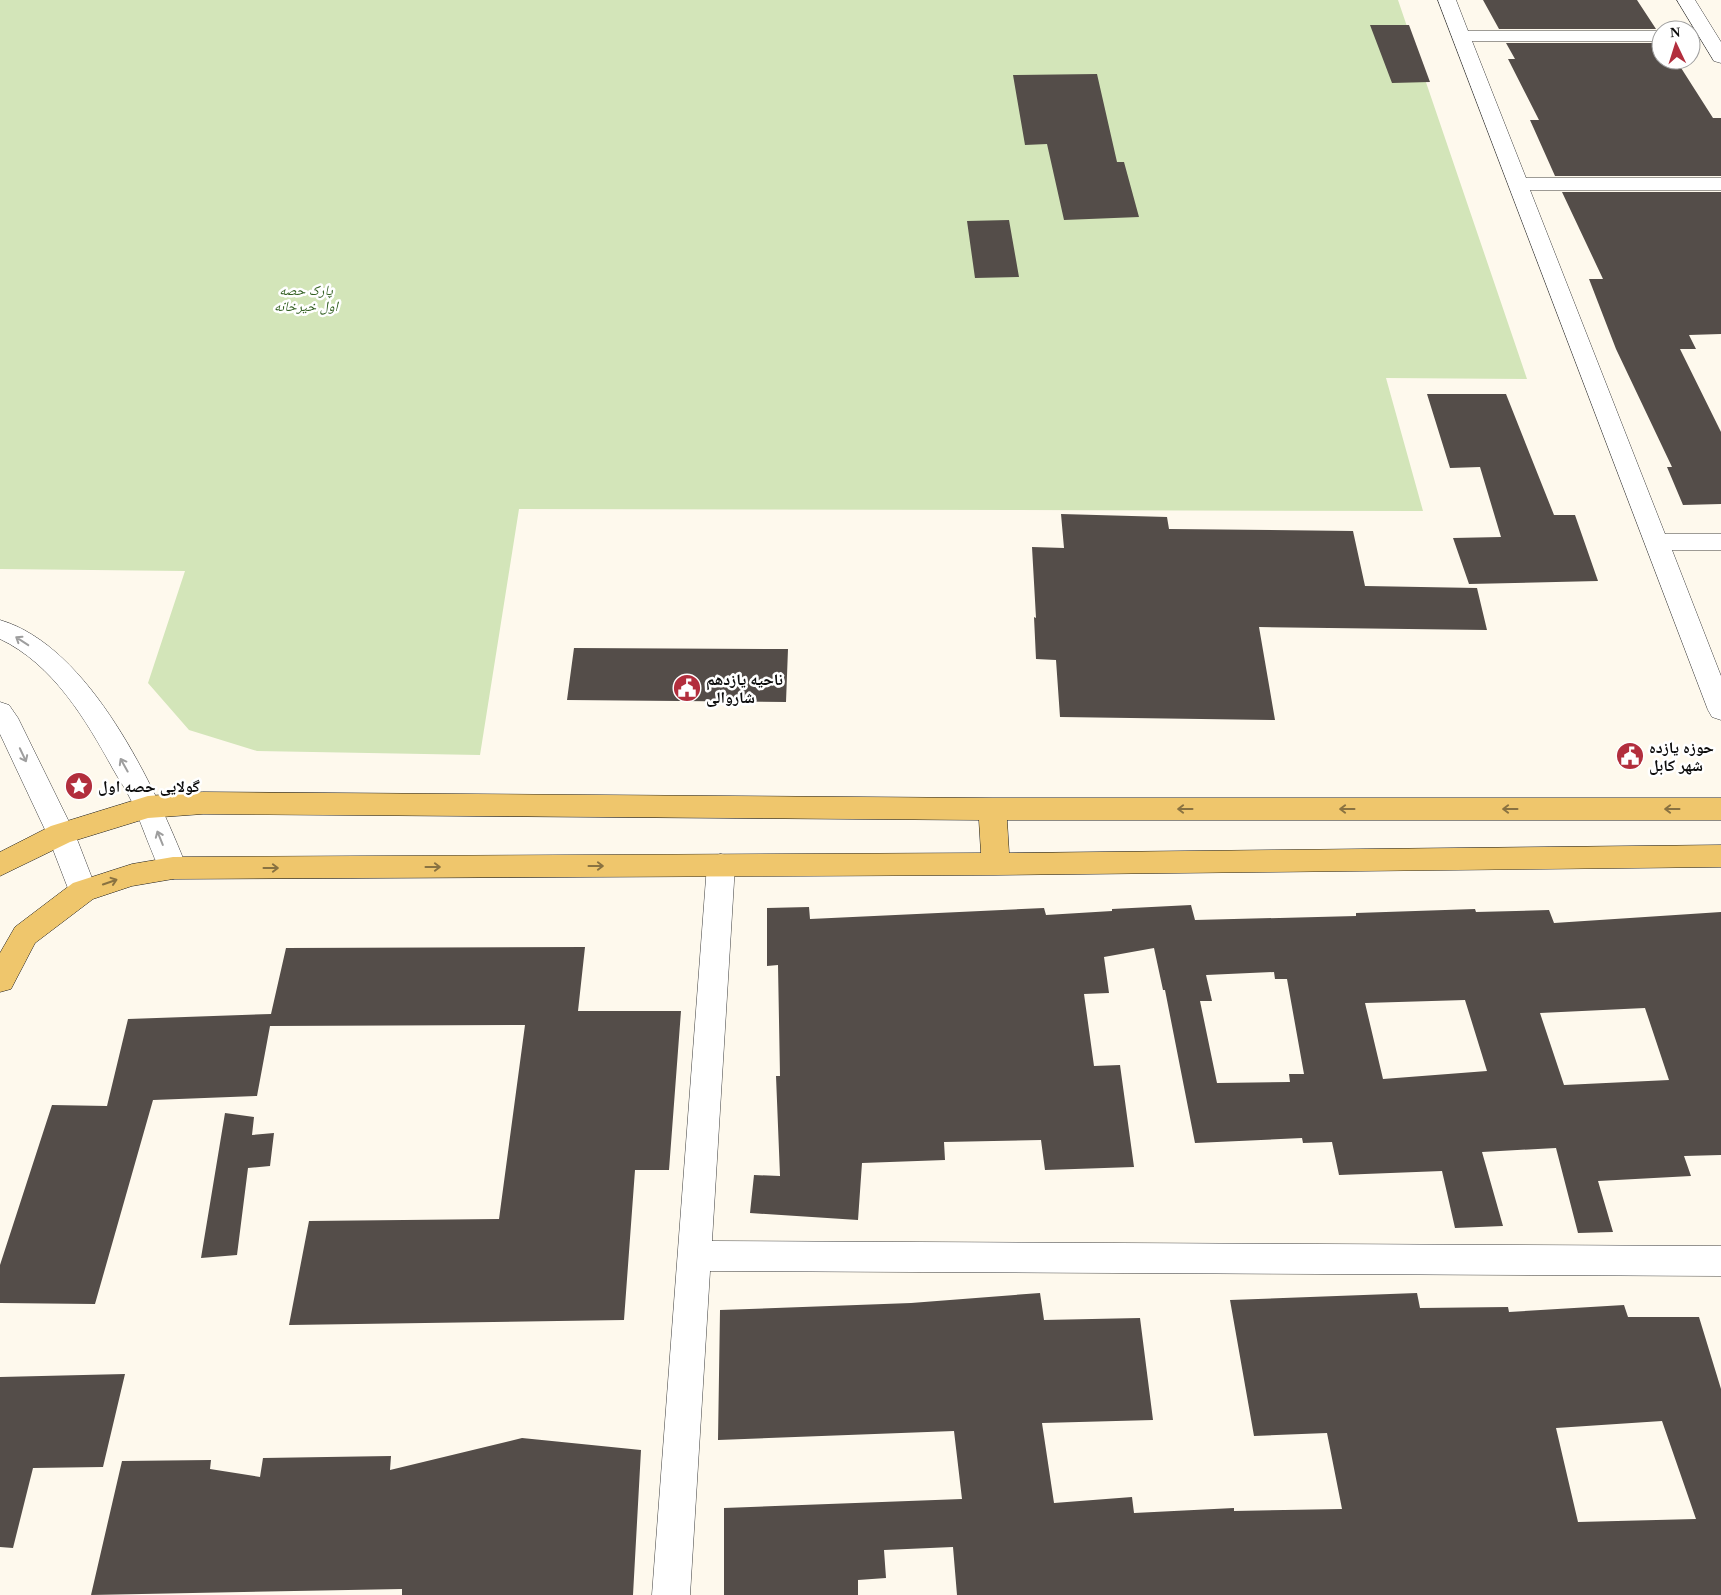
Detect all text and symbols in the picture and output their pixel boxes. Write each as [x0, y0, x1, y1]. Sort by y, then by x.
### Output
north arrow [1651, 20, 1701, 70]
text: N [1670, 25, 1681, 40]
park label: پارک حصه اول خیرخانه [274, 283, 340, 315]
one-way arrow [16, 636, 30, 646]
place label: ناحیه یازدهم شاروالی [706, 671, 783, 707]
public building icon: ناحیه یازدهم شاروالی [672, 673, 702, 703]
place label: حوزه یازده شهر کابل [1649, 739, 1714, 775]
public building icon: حوزه یازده شهر کابل [1615, 741, 1645, 771]
one-way arrow [18, 747, 28, 762]
one-way arrow [119, 758, 129, 772]
place icon: گولایی حصه اول [64, 771, 94, 801]
place label: گولایی حصه اول [98, 778, 200, 796]
one-way arrow [1177, 804, 1194, 814]
one-way arrow [1340, 804, 1356, 814]
one-way arrow [1502, 804, 1518, 814]
one-way arrow [1665, 804, 1681, 814]
one-way arrow [155, 831, 165, 846]
one-way arrow [588, 861, 604, 871]
one-way arrow [425, 862, 441, 872]
one-way arrow [262, 863, 279, 873]
one-way arrow [102, 877, 117, 886]

